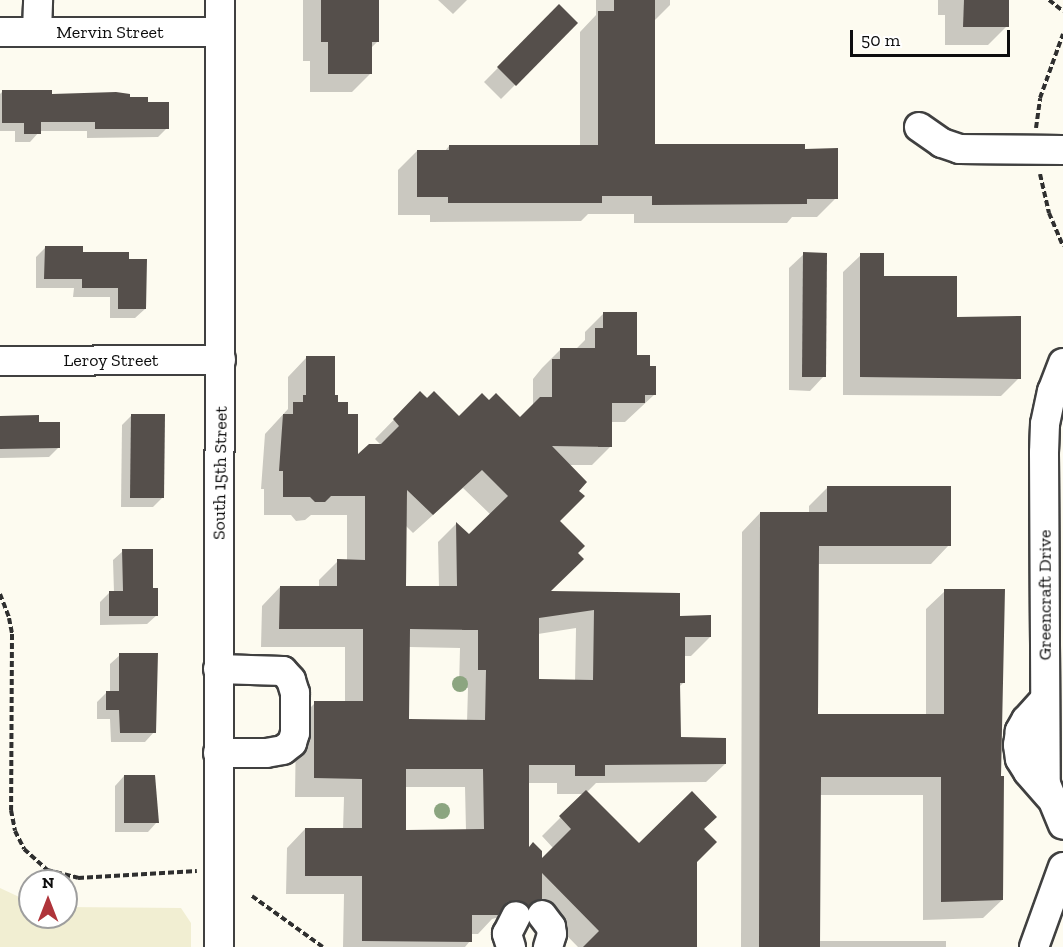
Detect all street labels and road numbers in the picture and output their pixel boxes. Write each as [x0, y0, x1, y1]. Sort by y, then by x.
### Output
street label: Mervin Street [56, 21, 164, 43]
street label: Leroy Street [63, 349, 159, 371]
street label: South 15th Street [208, 406, 232, 540]
street label: Greencraft Drive [1034, 530, 1056, 660]

